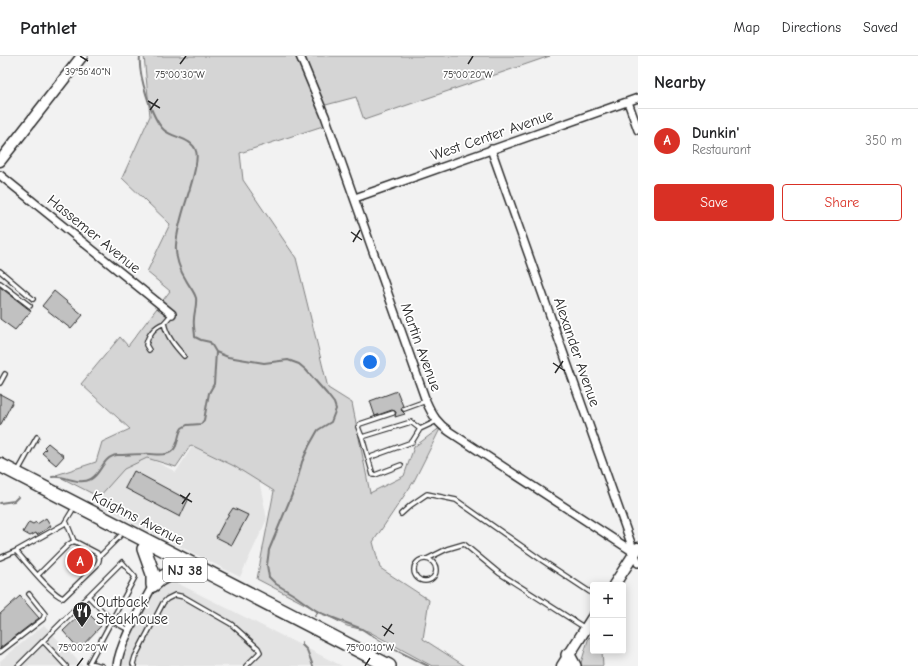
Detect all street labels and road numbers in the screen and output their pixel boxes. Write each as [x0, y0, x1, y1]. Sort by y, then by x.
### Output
street label: West Center Avenue [429, 105, 556, 164]
street label: Hassemer Avenue [44, 191, 145, 278]
street label: Alexander Avenue [550, 295, 604, 409]
street label: Martin Avenue [397, 300, 446, 394]
street label: Kaighns Avenue [89, 487, 187, 549]
road number: NJ 38 [163, 558, 207, 582]

